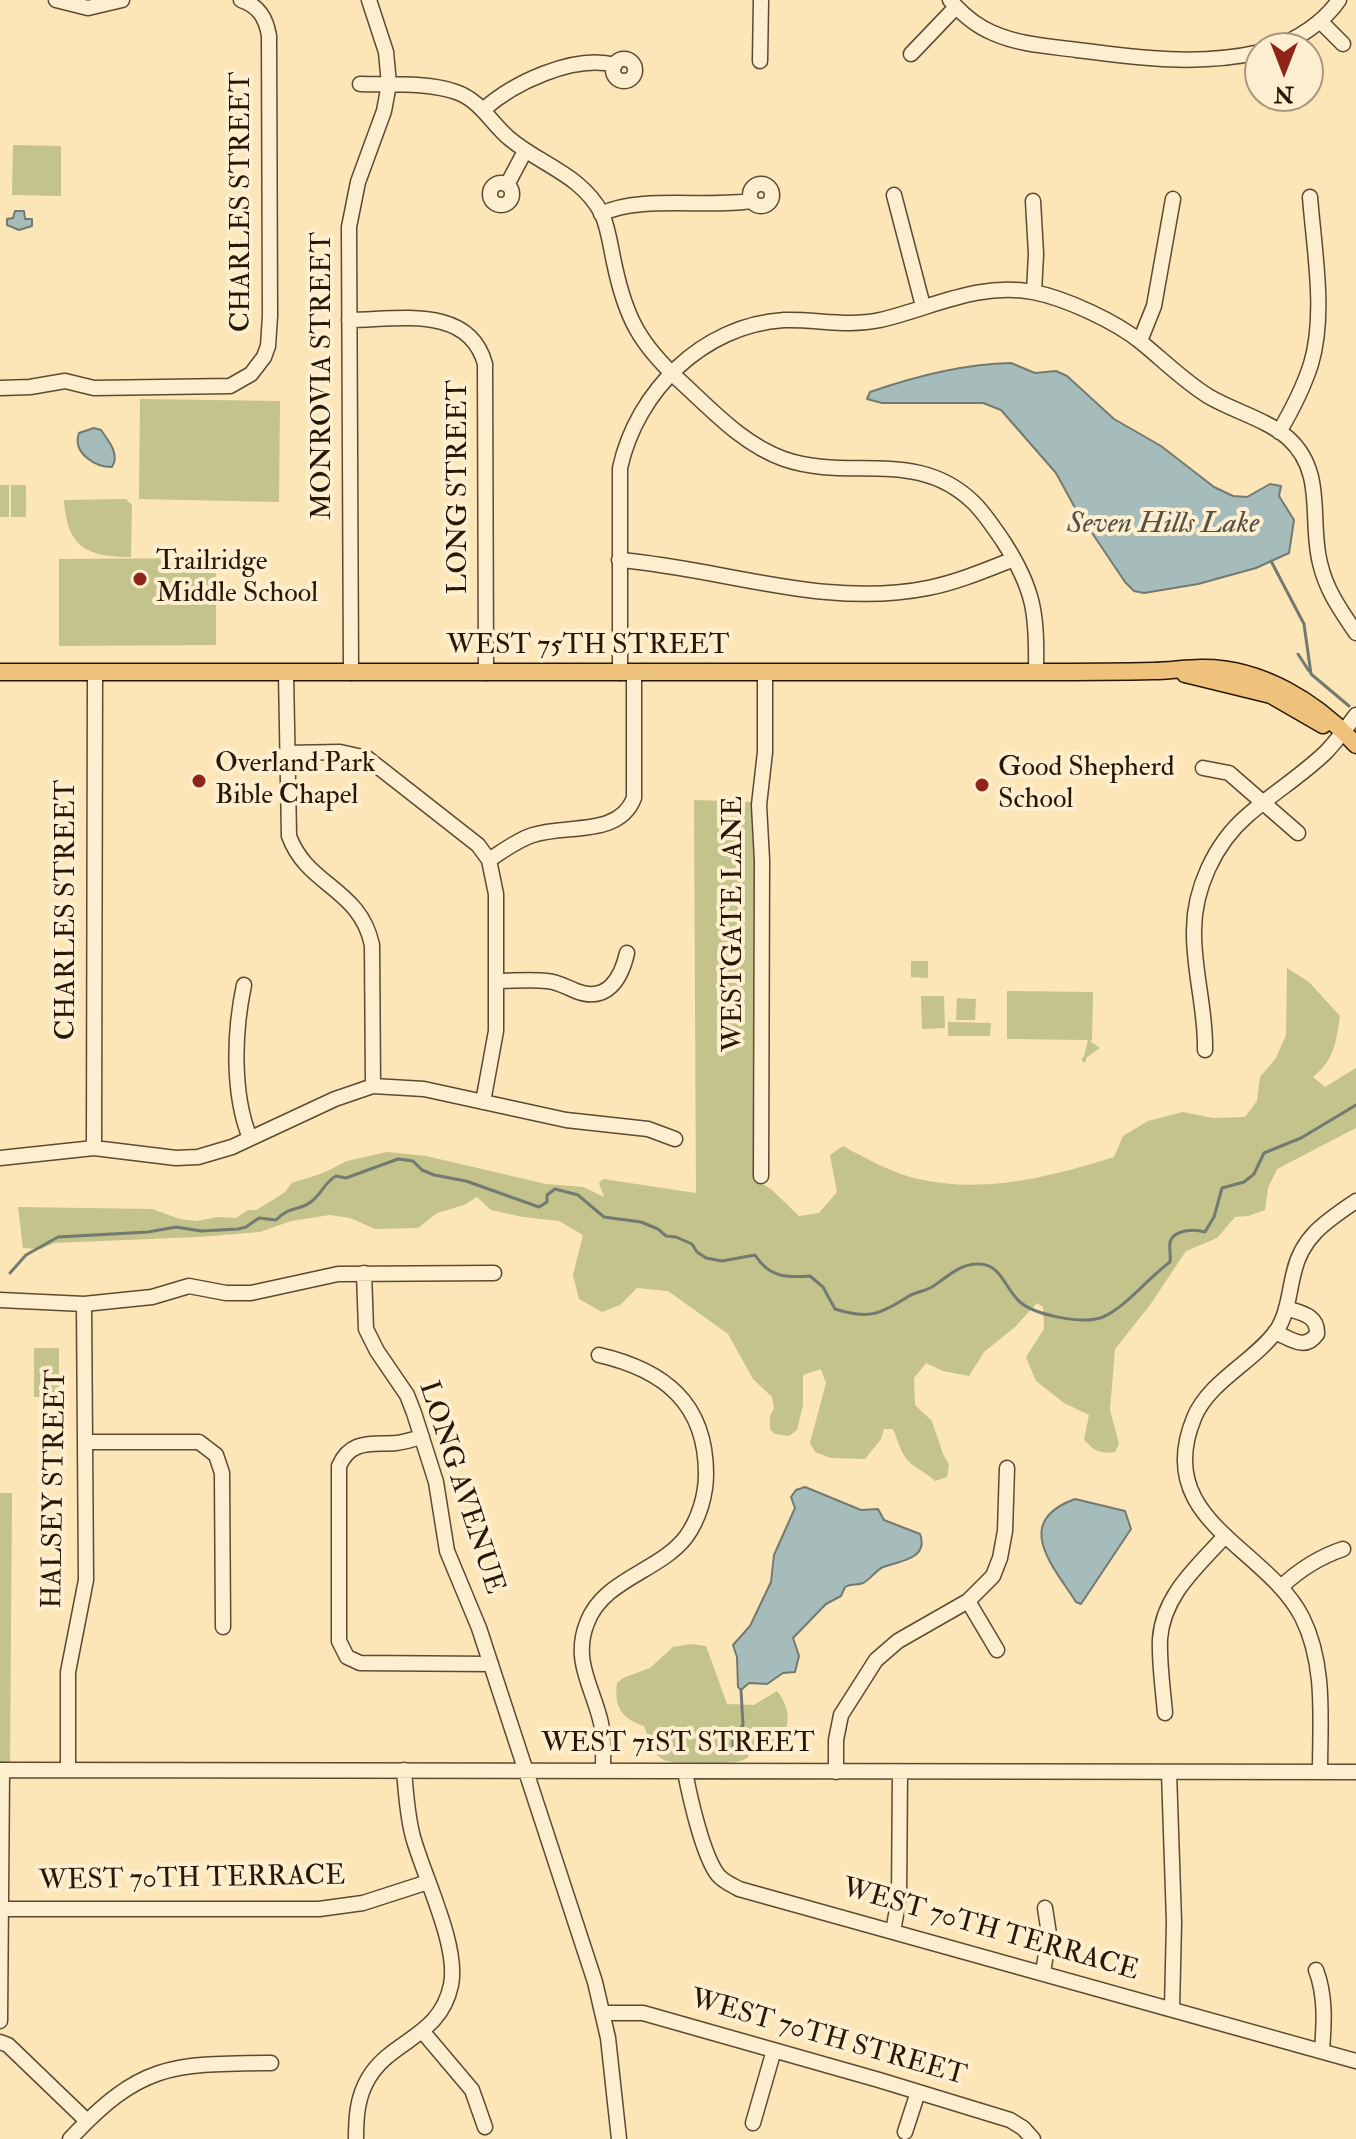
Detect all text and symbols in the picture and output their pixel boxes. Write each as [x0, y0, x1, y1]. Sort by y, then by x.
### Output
north arrow [1244, 32, 1324, 112]
street label: CHARLES STREET [226, 72, 260, 332]
text: N [1274, 80, 1294, 108]
street label: MONROVIA STREET [307, 232, 341, 520]
street label: LONG STREET [443, 380, 477, 594]
water label: Seven Hills Lake [1067, 508, 1259, 544]
place label: Trailridge Middle School [156, 546, 318, 612]
marker: Trailridge Middle School [131, 570, 149, 588]
street label: WEST 75TH STREET [446, 630, 730, 664]
place label: Overland Park Bible Chapel [215, 748, 375, 814]
place label: Good Shepherd School [998, 752, 1175, 818]
marker: Overland Park Bible Chapel [190, 772, 208, 790]
marker: Good Shepherd School [973, 776, 991, 794]
street label: CHARLES STREET [51, 780, 85, 1040]
street label: WESTGATE LANE [718, 796, 752, 1052]
street label: HALSEY STREET [37, 1369, 75, 1609]
street label: LONG AVENUE [410, 1377, 510, 1599]
street label: WEST 71ST STREET [541, 1728, 815, 1762]
street label: WEST 70TH TERRACE [38, 1861, 346, 1899]
street label: WEST 70TH TERRACE [838, 1873, 1142, 1989]
street label: WEST 70TH STREET [686, 1984, 970, 2094]

